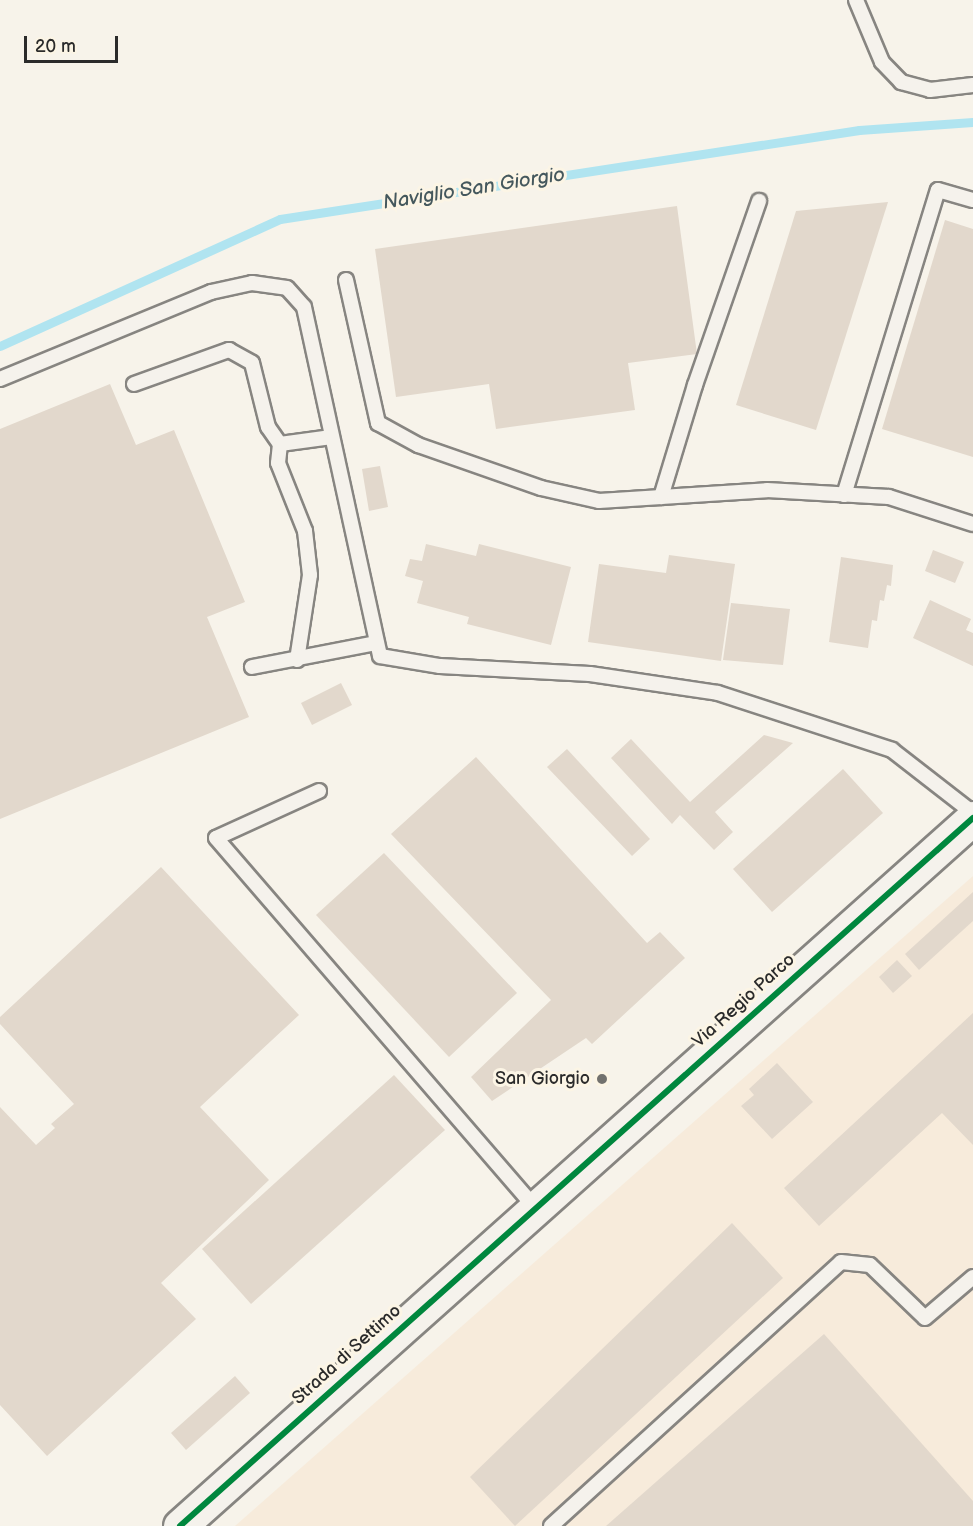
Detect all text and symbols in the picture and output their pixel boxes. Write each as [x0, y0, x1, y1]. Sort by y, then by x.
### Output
scale bar [27, 24, 122, 62]
text: 20 m [35, 36, 76, 57]
water label: Naviglio San Giorgio [381, 163, 567, 215]
street label: Via Regio Parco [688, 949, 800, 1053]
place label: San Giorgio [495, 1068, 590, 1090]
marker: San Giorgio [595, 1072, 609, 1086]
street label: Strada di Settimo [288, 1300, 406, 1410]

